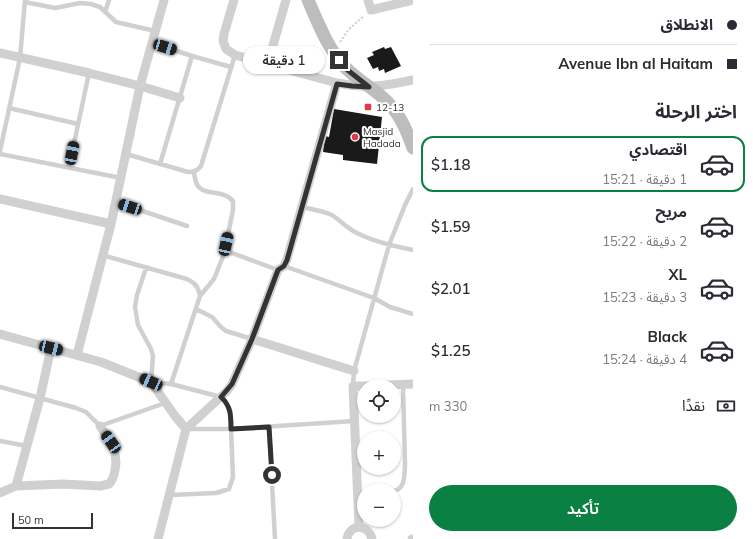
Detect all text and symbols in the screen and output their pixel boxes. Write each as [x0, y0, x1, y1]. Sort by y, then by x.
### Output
text: الانطلاق [661, 15, 713, 34]
car [152, 38, 178, 56]
callout: 1 دقيقة [243, 46, 325, 74]
route end [330, 51, 348, 69]
text: 1 دقيقة [263, 52, 305, 68]
text: Avenue Ibn al Haitam [558, 54, 713, 73]
text: اختر الرحلة [655, 100, 737, 123]
place label: 12-13 [376, 101, 404, 114]
marker: 12-13 [363, 102, 373, 112]
place label: Masjid Hadada [363, 125, 401, 150]
marker: Masjid Hadada [350, 132, 360, 142]
car [64, 140, 80, 166]
text: اقتصادي [629, 140, 687, 159]
icon: car [699, 146, 735, 182]
text: $1.18 [431, 155, 471, 174]
text: 1 دقيقة · 15:21 [602, 171, 687, 187]
car [117, 198, 143, 216]
text: مريح [655, 202, 687, 221]
icon: car [699, 208, 735, 244]
text: $1.59 [431, 217, 471, 236]
car [218, 231, 234, 257]
text: 2 دقيقة · 15:22 [602, 233, 687, 249]
text: XL [669, 265, 687, 284]
icon: car [699, 270, 735, 306]
text: $2.01 [431, 279, 471, 298]
text: 3 دقيقة · 15:23 [602, 289, 687, 305]
text: Black [648, 327, 687, 346]
icon: car [699, 332, 735, 368]
car [38, 339, 64, 357]
text: $1.25 [431, 341, 471, 360]
text: 4 دقيقة · 15:24 [602, 351, 687, 367]
car [138, 372, 164, 392]
map controls [357, 379, 401, 527]
button: locate [357, 379, 401, 423]
icon: cash [715, 395, 737, 417]
text: نقدًا [682, 396, 705, 415]
text: 330 m [429, 398, 467, 414]
car [99, 429, 123, 455]
button: + [357, 431, 401, 475]
route start [263, 466, 281, 484]
button: − [357, 483, 401, 527]
button: تأكيد [429, 485, 737, 531]
scale bar [12, 511, 93, 530]
text: 50 m [18, 513, 44, 527]

